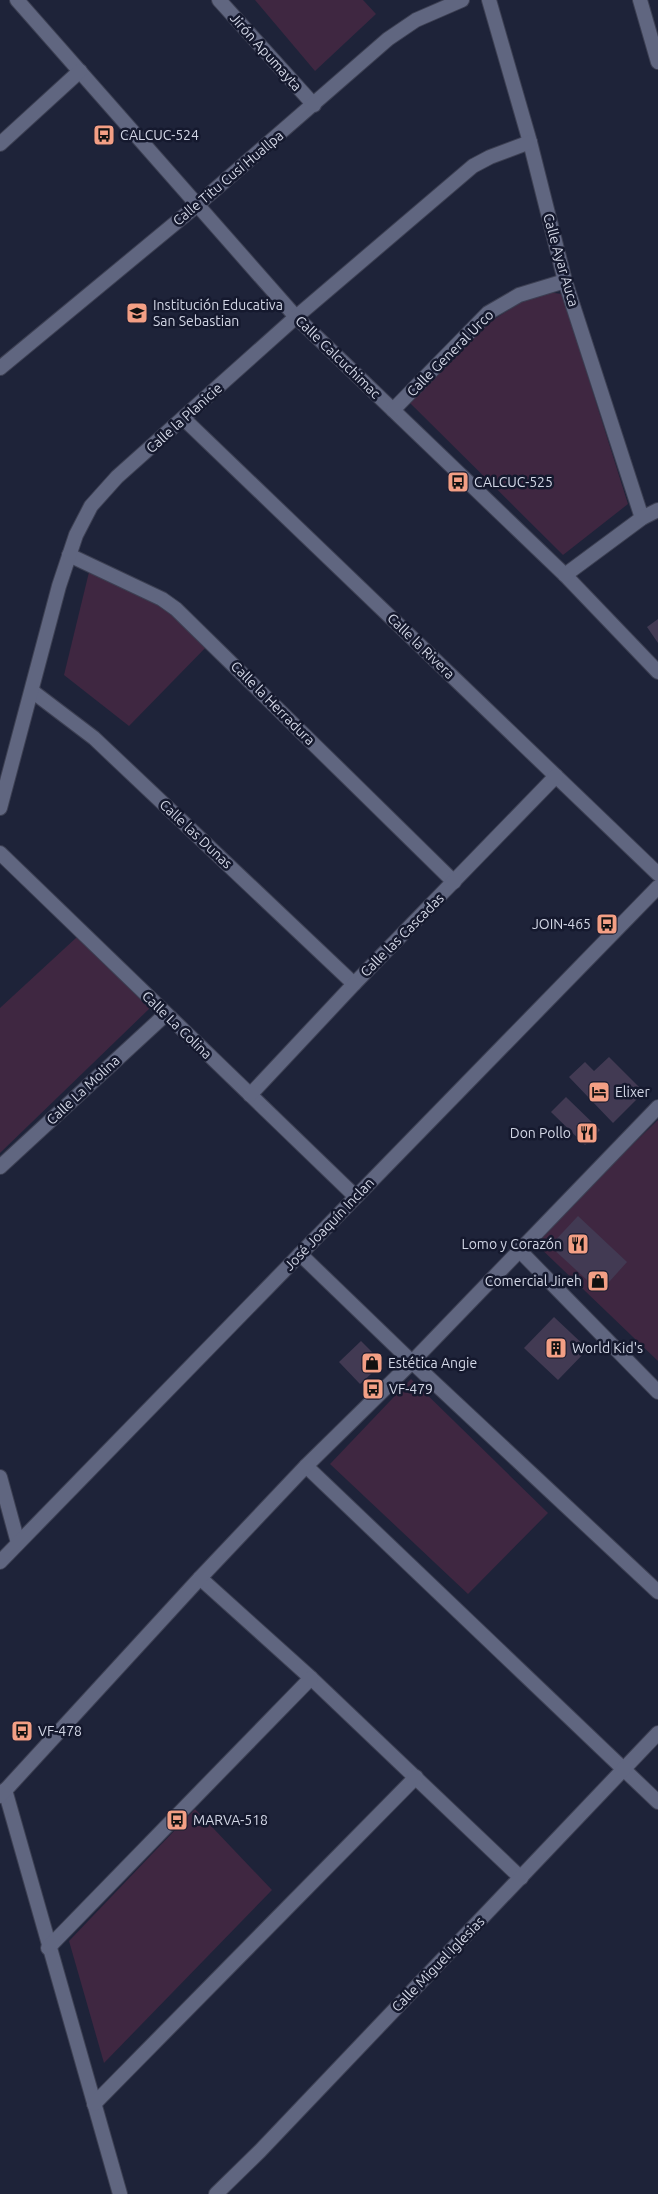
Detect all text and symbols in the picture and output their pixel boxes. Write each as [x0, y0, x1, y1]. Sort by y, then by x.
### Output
street label: Jirón Apumayta [227, 10, 305, 94]
bus stop icon: CALCUC-524 [92, 123, 116, 147]
place label: CALCUC-524 [120, 127, 199, 143]
street label: Calle Titu Cusi Huallpa [170, 127, 286, 229]
street label: Calle Ayar Auca [540, 212, 582, 308]
place label: Institución Educativa San Sebastian [153, 297, 283, 329]
school or university icon: Institución Educativa San Sebastian [125, 301, 149, 325]
street label: Calle General Urco [403, 306, 497, 400]
street label: Calle Calcuchimac [292, 312, 384, 402]
street label: Calle la Planicie [143, 380, 225, 456]
bus stop icon: CALCUC-525 [446, 470, 470, 494]
place label: CALCUC-525 [474, 474, 553, 490]
street label: Calle la Rivera [384, 610, 458, 682]
street label: Calle la Herradura [228, 658, 318, 748]
street label: Calle las Dunas [156, 796, 236, 872]
street label: Calle las Cascadas [357, 890, 447, 980]
bus stop icon: JOIN-465 [595, 912, 619, 936]
place label: JOIN-465 [532, 916, 591, 932]
street label: Calle La Colina [139, 988, 215, 1062]
street label: Calle La Molina [43, 1052, 123, 1128]
hotel icon: Elixer [587, 1080, 611, 1104]
place label: Elixer [615, 1084, 651, 1100]
restaurant icon: Don Pollo [575, 1121, 599, 1145]
place label: Don Pollo [510, 1125, 571, 1141]
street label: José Joaquín Inclan [281, 1175, 377, 1273]
restaurant icon: Lomo y Corazón [566, 1232, 590, 1256]
place label: Lomo y Corazón [462, 1236, 562, 1252]
shop icon: Comercial Jireh [586, 1269, 610, 1293]
place label: Comercial Jireh [485, 1273, 582, 1289]
building icon: World Kid's [544, 1336, 568, 1360]
place label: World Kid's [572, 1340, 643, 1356]
shop icon: Estética Angie [360, 1351, 384, 1375]
place label: Estética Angie [388, 1355, 477, 1371]
bus stop icon: VF-479 [361, 1377, 385, 1401]
place label: VF-479 [389, 1381, 433, 1397]
bus stop icon: VF-478 [10, 1719, 34, 1743]
place label: VF-478 [38, 1723, 82, 1739]
bus stop icon: MARVA-518 [165, 1808, 189, 1832]
place label: MARVA-518 [193, 1812, 268, 1828]
street label: Calle Miguel Iglesias [388, 1913, 488, 2015]

